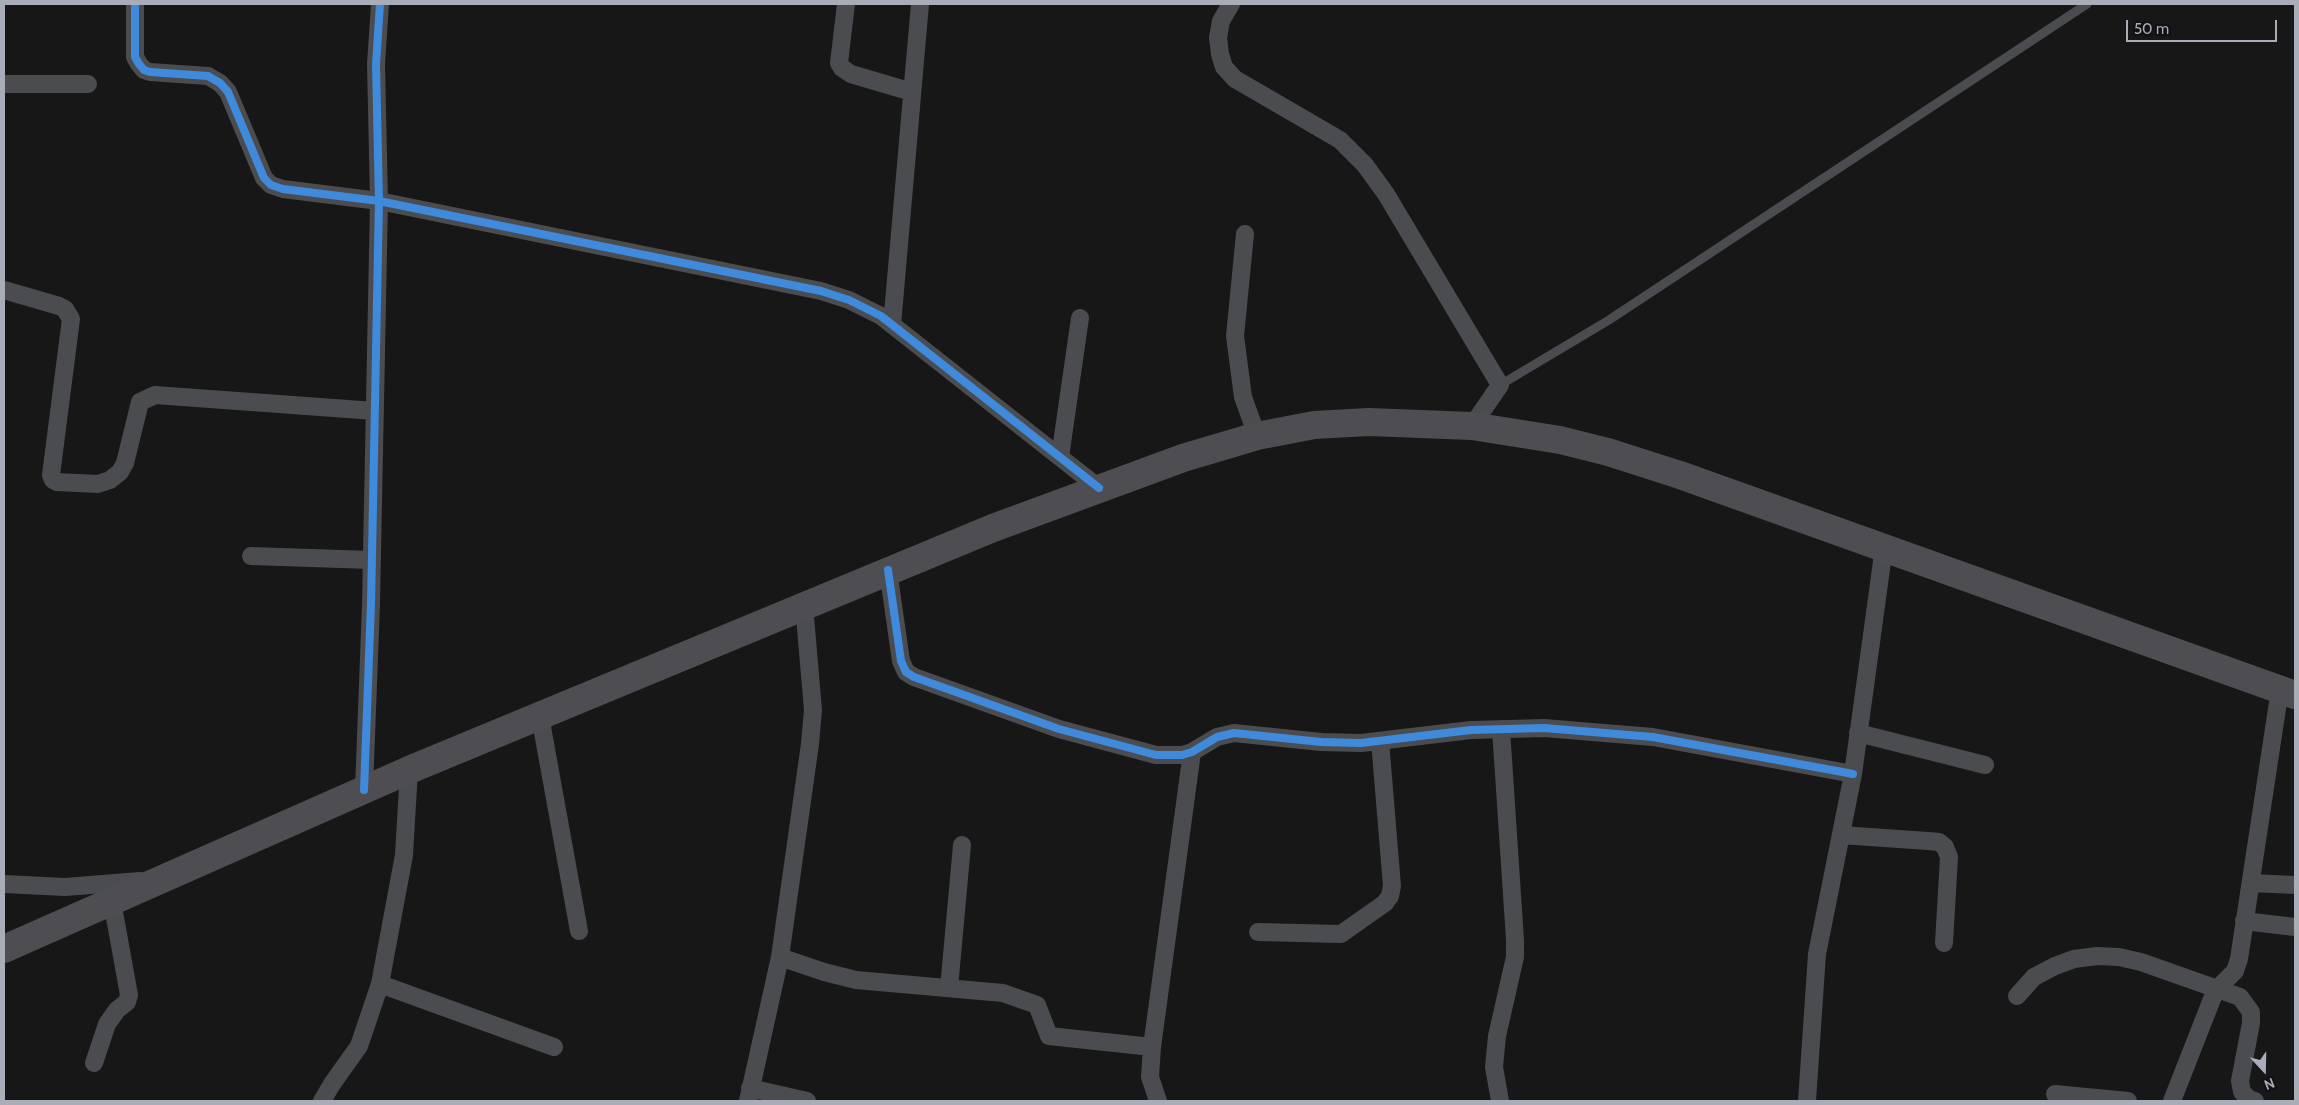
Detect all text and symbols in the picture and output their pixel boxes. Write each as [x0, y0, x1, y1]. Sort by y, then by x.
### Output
scale bar [2129, 10, 2280, 42]
text: 50 m [2134, 20, 2169, 38]
north arrow [2239, 1045, 2289, 1095]
text: N [2262, 1074, 2277, 1094]

